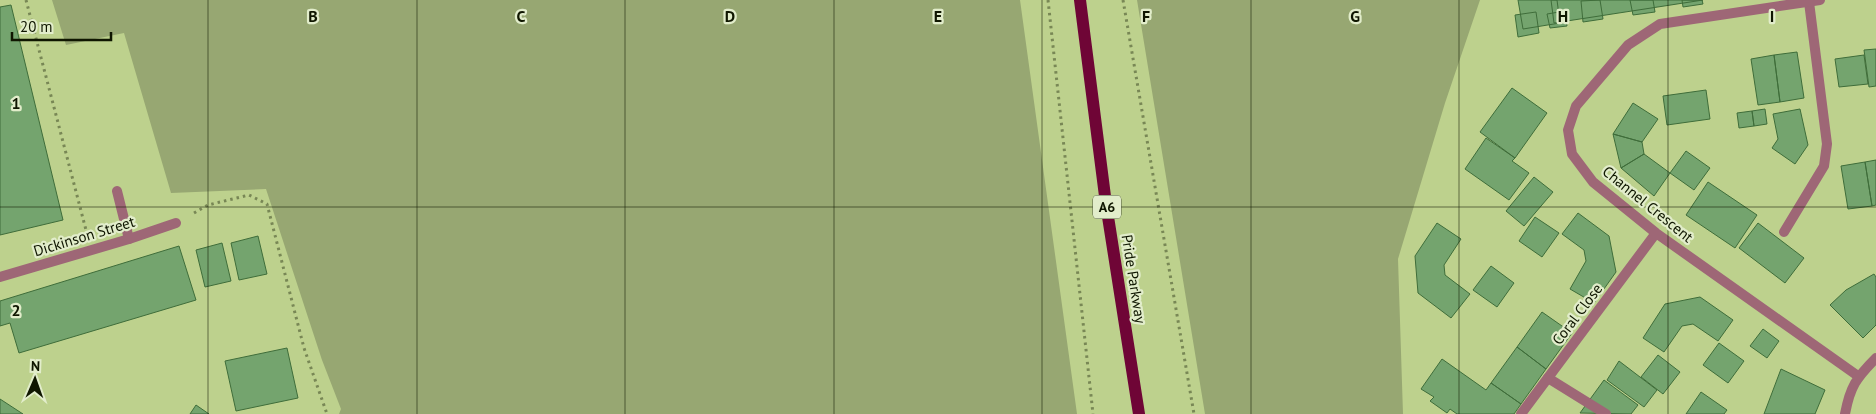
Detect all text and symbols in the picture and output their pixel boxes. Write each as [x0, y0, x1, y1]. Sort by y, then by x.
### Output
text: B [308, 6, 318, 26]
text: C [517, 6, 526, 26]
text: D [725, 6, 735, 26]
text: E [934, 6, 942, 26]
text: F [1142, 6, 1150, 26]
text: G [1350, 6, 1360, 26]
text: H [1558, 6, 1568, 26]
text: I [1770, 6, 1774, 26]
scale bar [12, 10, 111, 42]
text: 20 m [20, 17, 53, 36]
text: 1 [11, 93, 21, 113]
street label: Channel Crescent [1599, 162, 1697, 246]
road number: A6 [1093, 196, 1121, 218]
street label: Dickinson Street [31, 212, 137, 260]
street label: Pride Parkway [1118, 233, 1150, 325]
street label: Coral Close [1548, 280, 1606, 348]
text: 2 [11, 300, 21, 320]
north arrow [10, 354, 60, 404]
text: N [31, 357, 40, 375]

